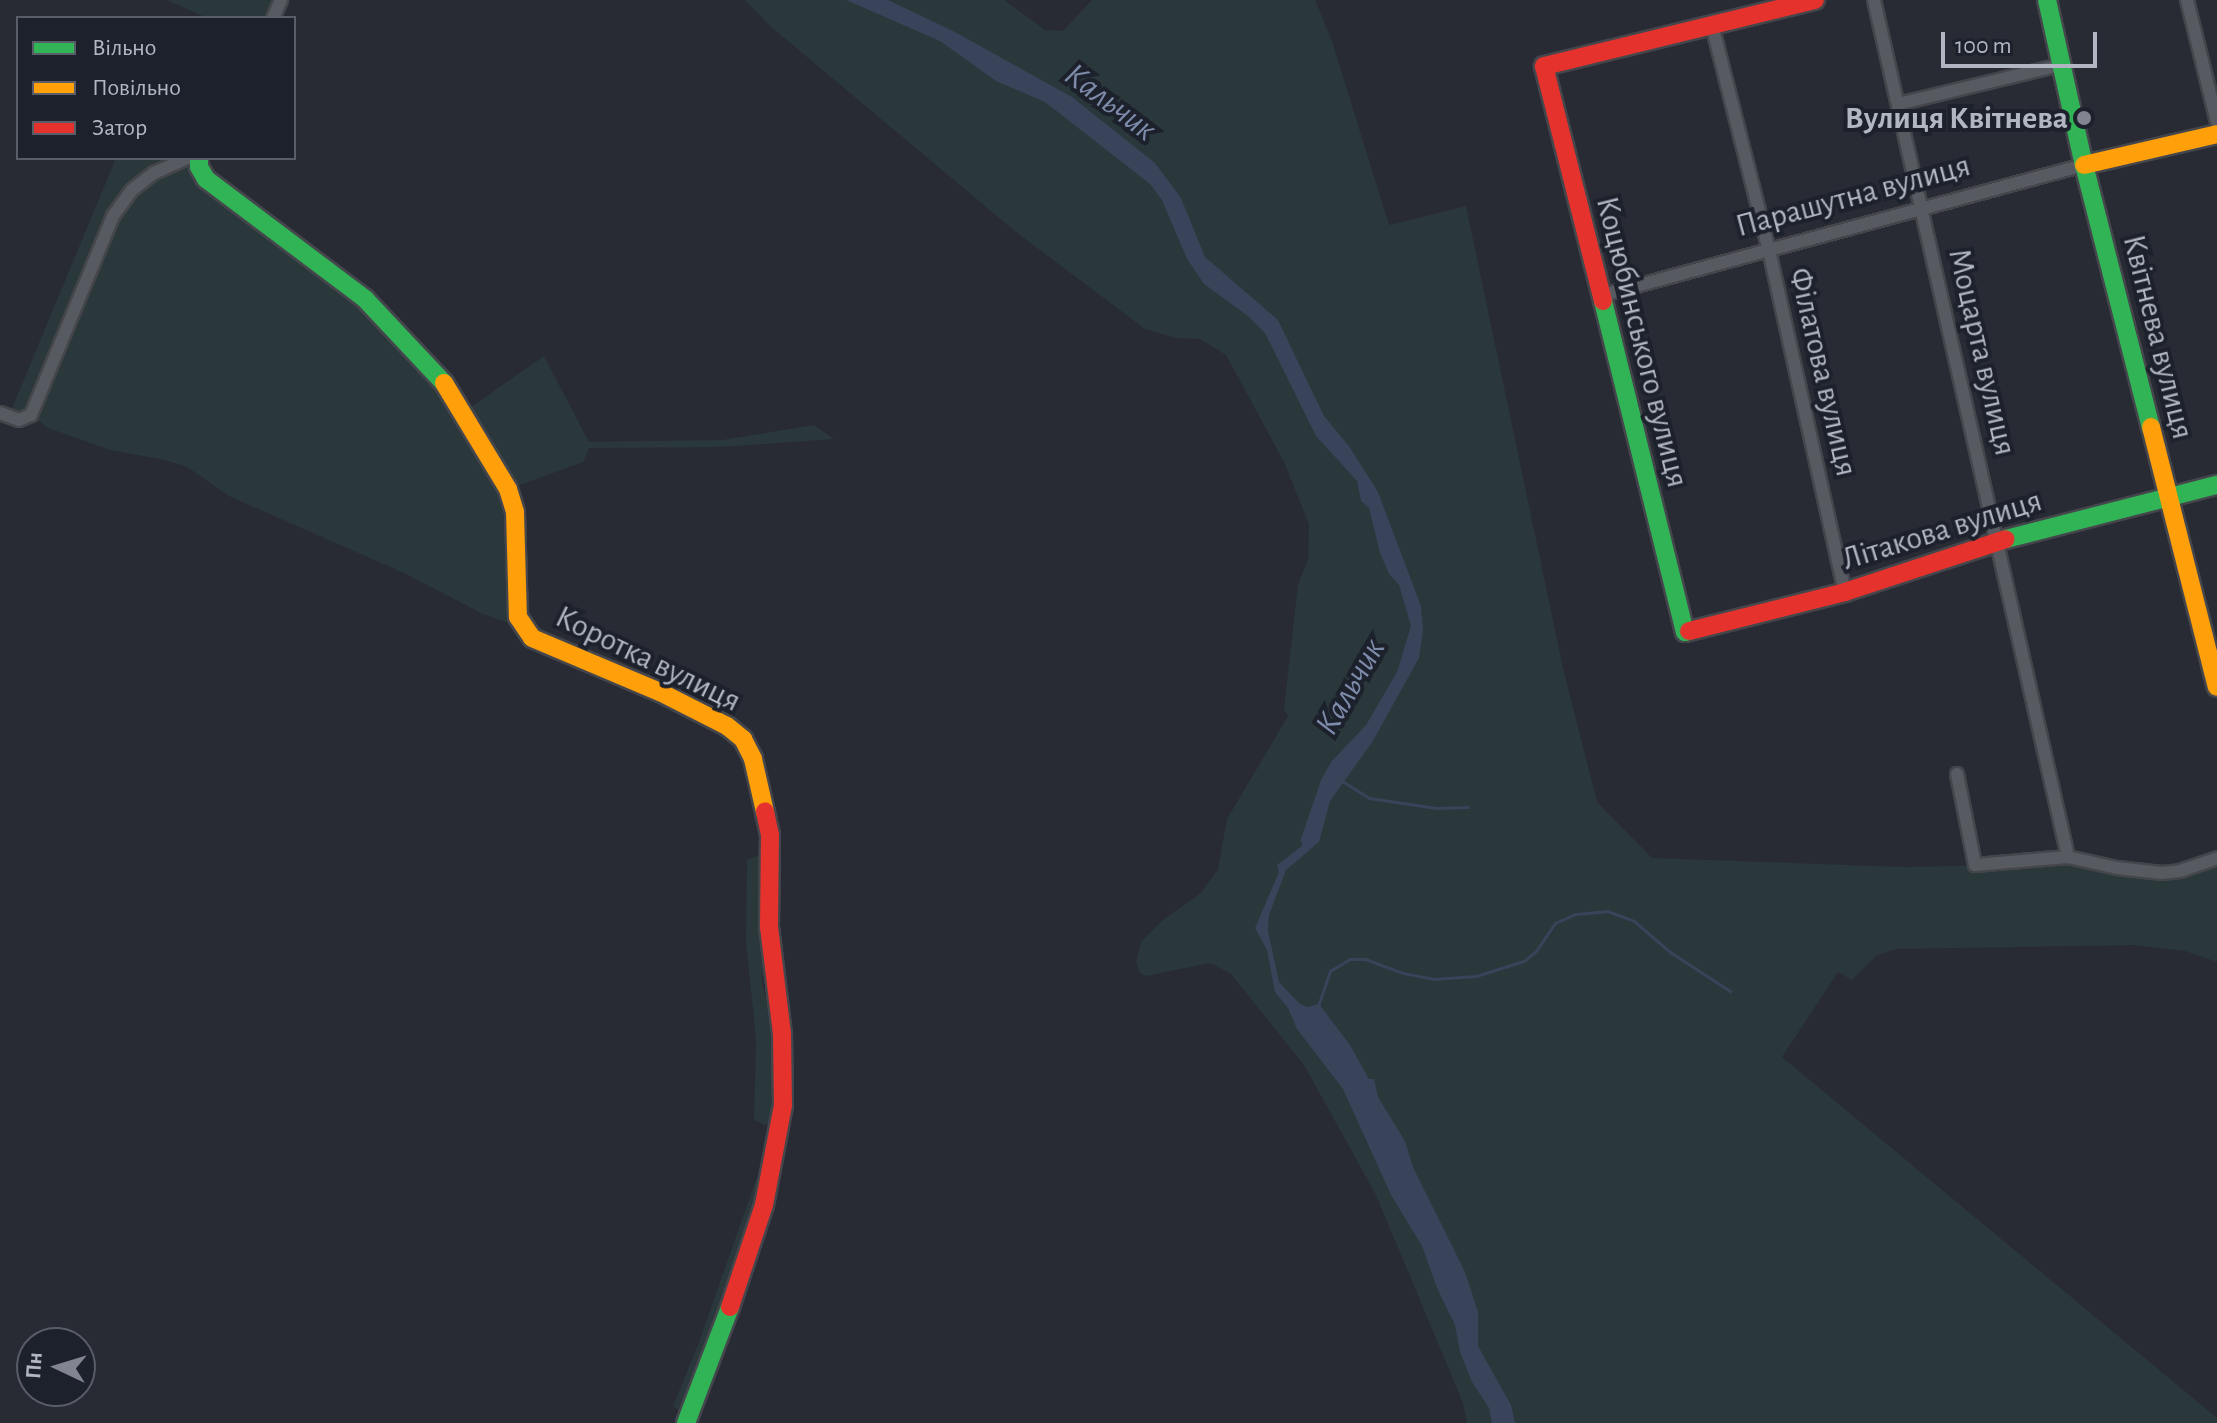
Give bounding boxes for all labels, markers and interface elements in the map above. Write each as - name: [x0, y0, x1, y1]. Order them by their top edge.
- legend: [16, 16, 296, 160]
- scale bar: [1945, 16, 2101, 66]
- text: 100 m: [1955, 34, 2012, 58]
- text: Вільно: [92, 36, 157, 60]
- water label: Кальчик: [1056, 55, 1164, 151]
- text: Повільно: [92, 76, 181, 100]
- place label: Вулиця Квітнева: [1845, 99, 2068, 137]
- marker: Вулиця Квітнева: [2075, 109, 2093, 127]
- text: Затор: [92, 116, 147, 140]
- street label: Парашутна вулиця: [1732, 146, 1974, 246]
- street label: Коцюбинського вулиця: [1587, 193, 1697, 491]
- street label: Квітнева вулиця: [2114, 231, 2202, 443]
- street label: Моцарта вулиця: [1940, 245, 2024, 459]
- street label: Філатова вулиця: [1780, 264, 1866, 480]
- street label: Літакова вулиця: [1837, 481, 2047, 579]
- street label: Коротка вулиця: [549, 598, 747, 720]
- water label: Кальчик: [1307, 631, 1395, 743]
- north arrow: [16, 1327, 96, 1407]
- text: Пн: [22, 1351, 46, 1380]

